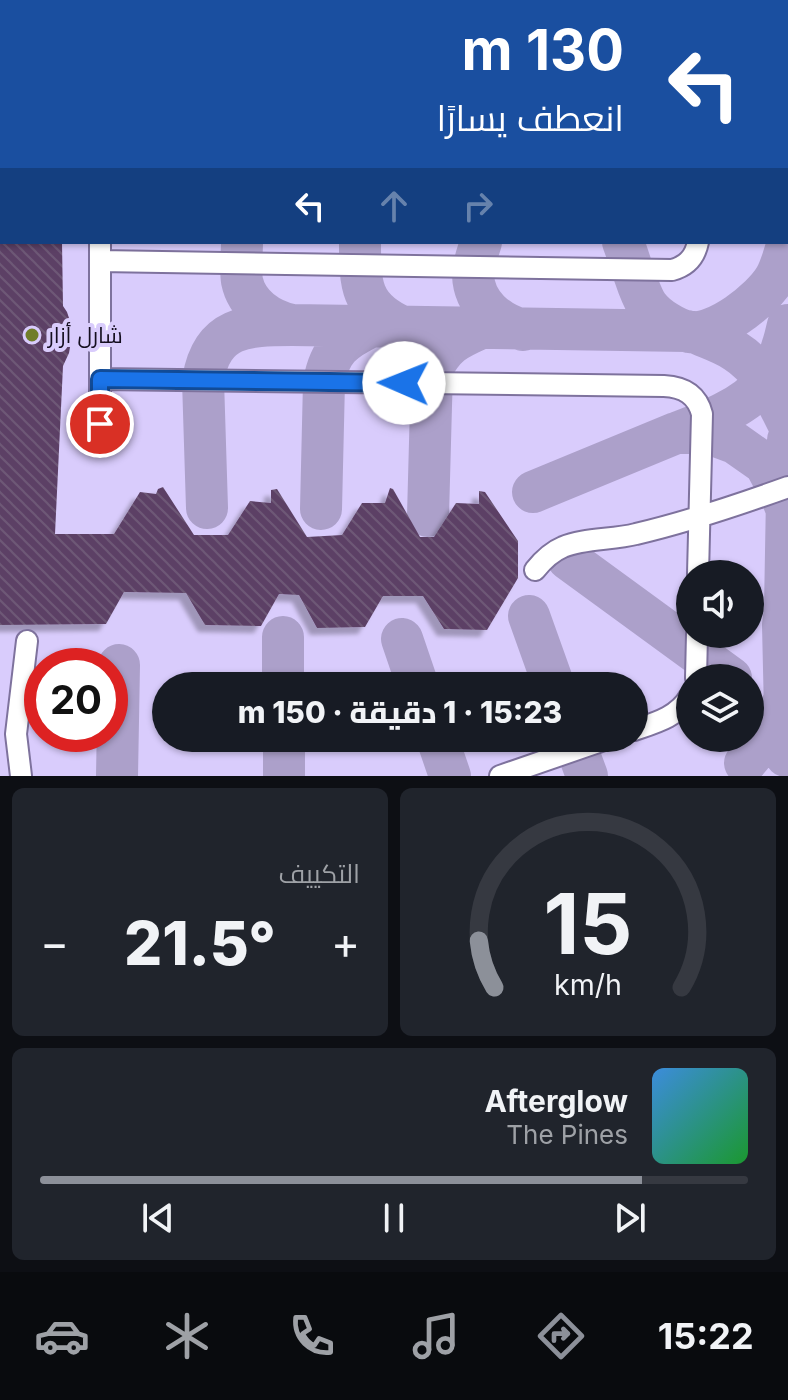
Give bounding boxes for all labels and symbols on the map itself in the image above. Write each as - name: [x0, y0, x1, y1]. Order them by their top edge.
- place label: شارل أزار: [46, 322, 123, 348]
- marker: شارل أزار: [23, 326, 41, 344]
- position arrow: [362, 341, 446, 425]
- pin: [66, 390, 134, 458]
- speed limit sign: 20: [24, 648, 128, 752]

